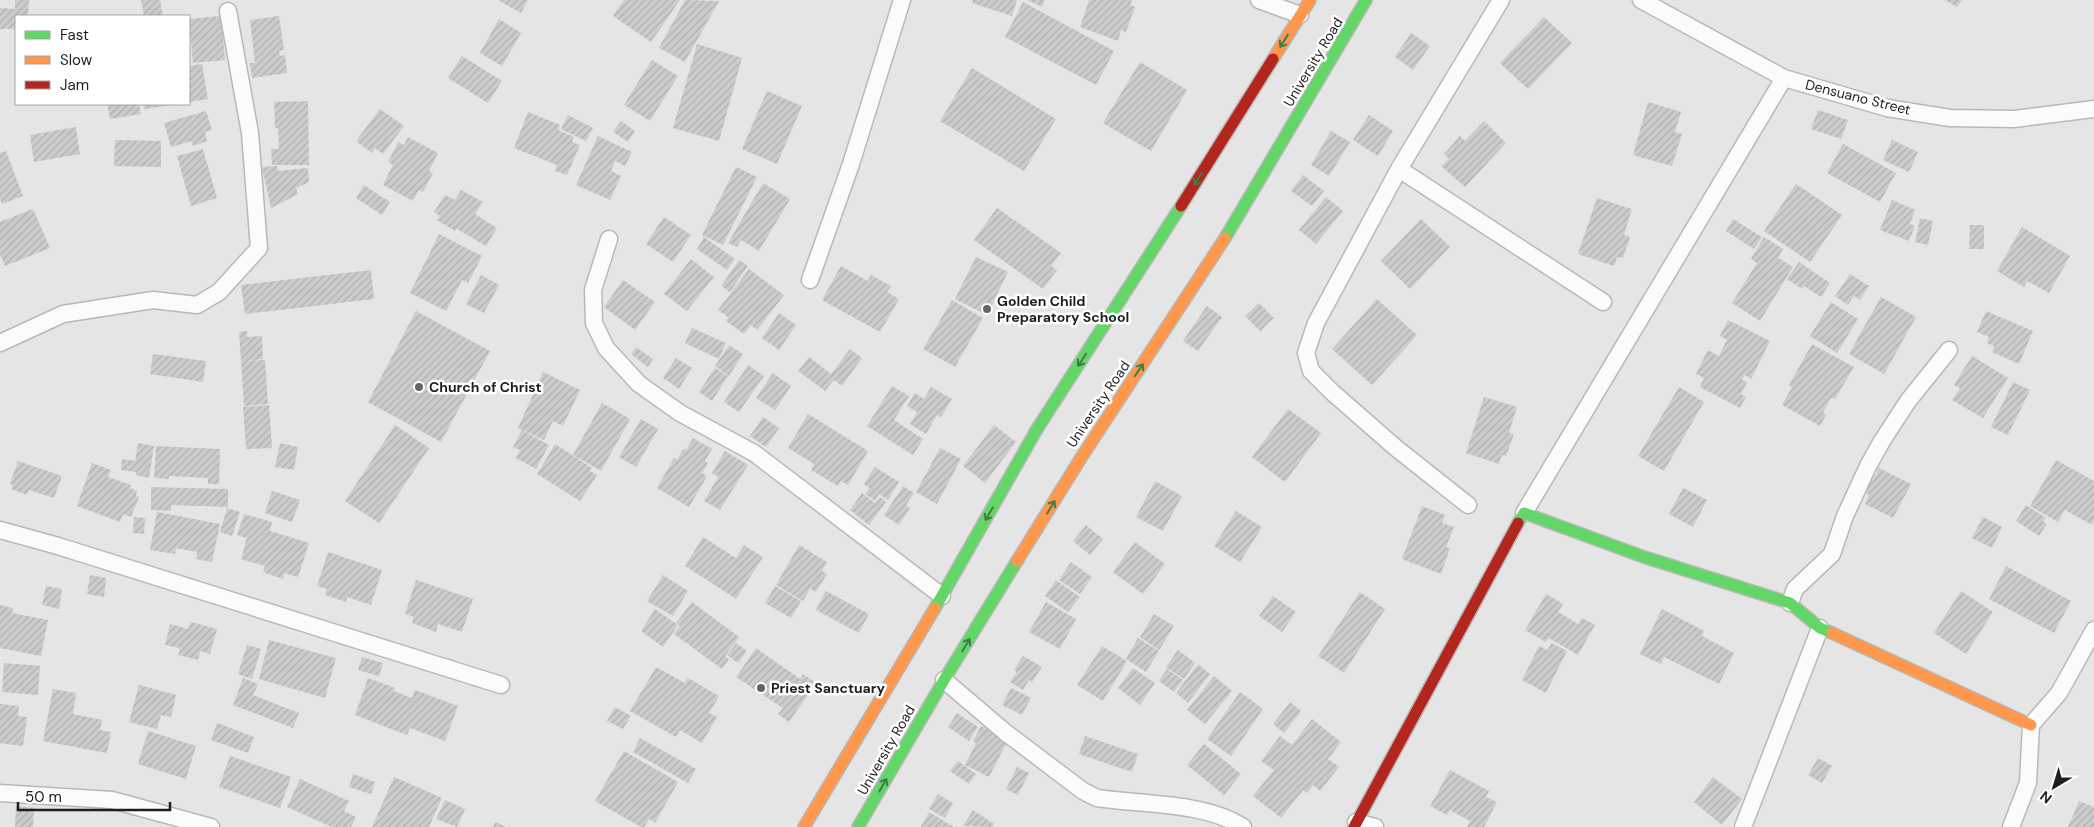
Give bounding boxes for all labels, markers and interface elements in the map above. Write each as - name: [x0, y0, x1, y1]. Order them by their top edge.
- street label: University Road: [1279, 14, 1347, 110]
- legend: [15, 15, 190, 105]
- text: Fast: [60, 25, 89, 45]
- one-way arrow: [1279, 34, 1289, 48]
- text: Slow: [60, 50, 93, 70]
- text: Jam: [60, 75, 89, 95]
- street label: Densuano Street: [1803, 75, 1913, 119]
- one-way arrow: [1193, 172, 1203, 186]
- place label: Golden Child Preparatory School: [997, 292, 1129, 326]
- marker: Golden Child Preparatory School: [981, 303, 993, 315]
- one-way arrow: [1077, 352, 1087, 366]
- street label: University Road: [1062, 357, 1134, 451]
- one-way arrow: [1134, 364, 1144, 378]
- place label: Church of Christ: [429, 378, 542, 396]
- marker: Church of Christ: [413, 381, 425, 393]
- one-way arrow: [1046, 500, 1056, 514]
- one-way arrow: [983, 506, 993, 520]
- one-way arrow: [961, 639, 971, 653]
- place label: Priest Sanctuary: [771, 679, 886, 697]
- marker: Priest Sanctuary: [755, 682, 767, 694]
- street label: University Road: [853, 702, 919, 798]
- north arrow: [2029, 762, 2079, 812]
- one-way arrow: [878, 777, 888, 792]
- scale bar: [18, 780, 170, 812]
- text: 50 m: [25, 787, 62, 807]
- text: N: [2036, 787, 2056, 807]

